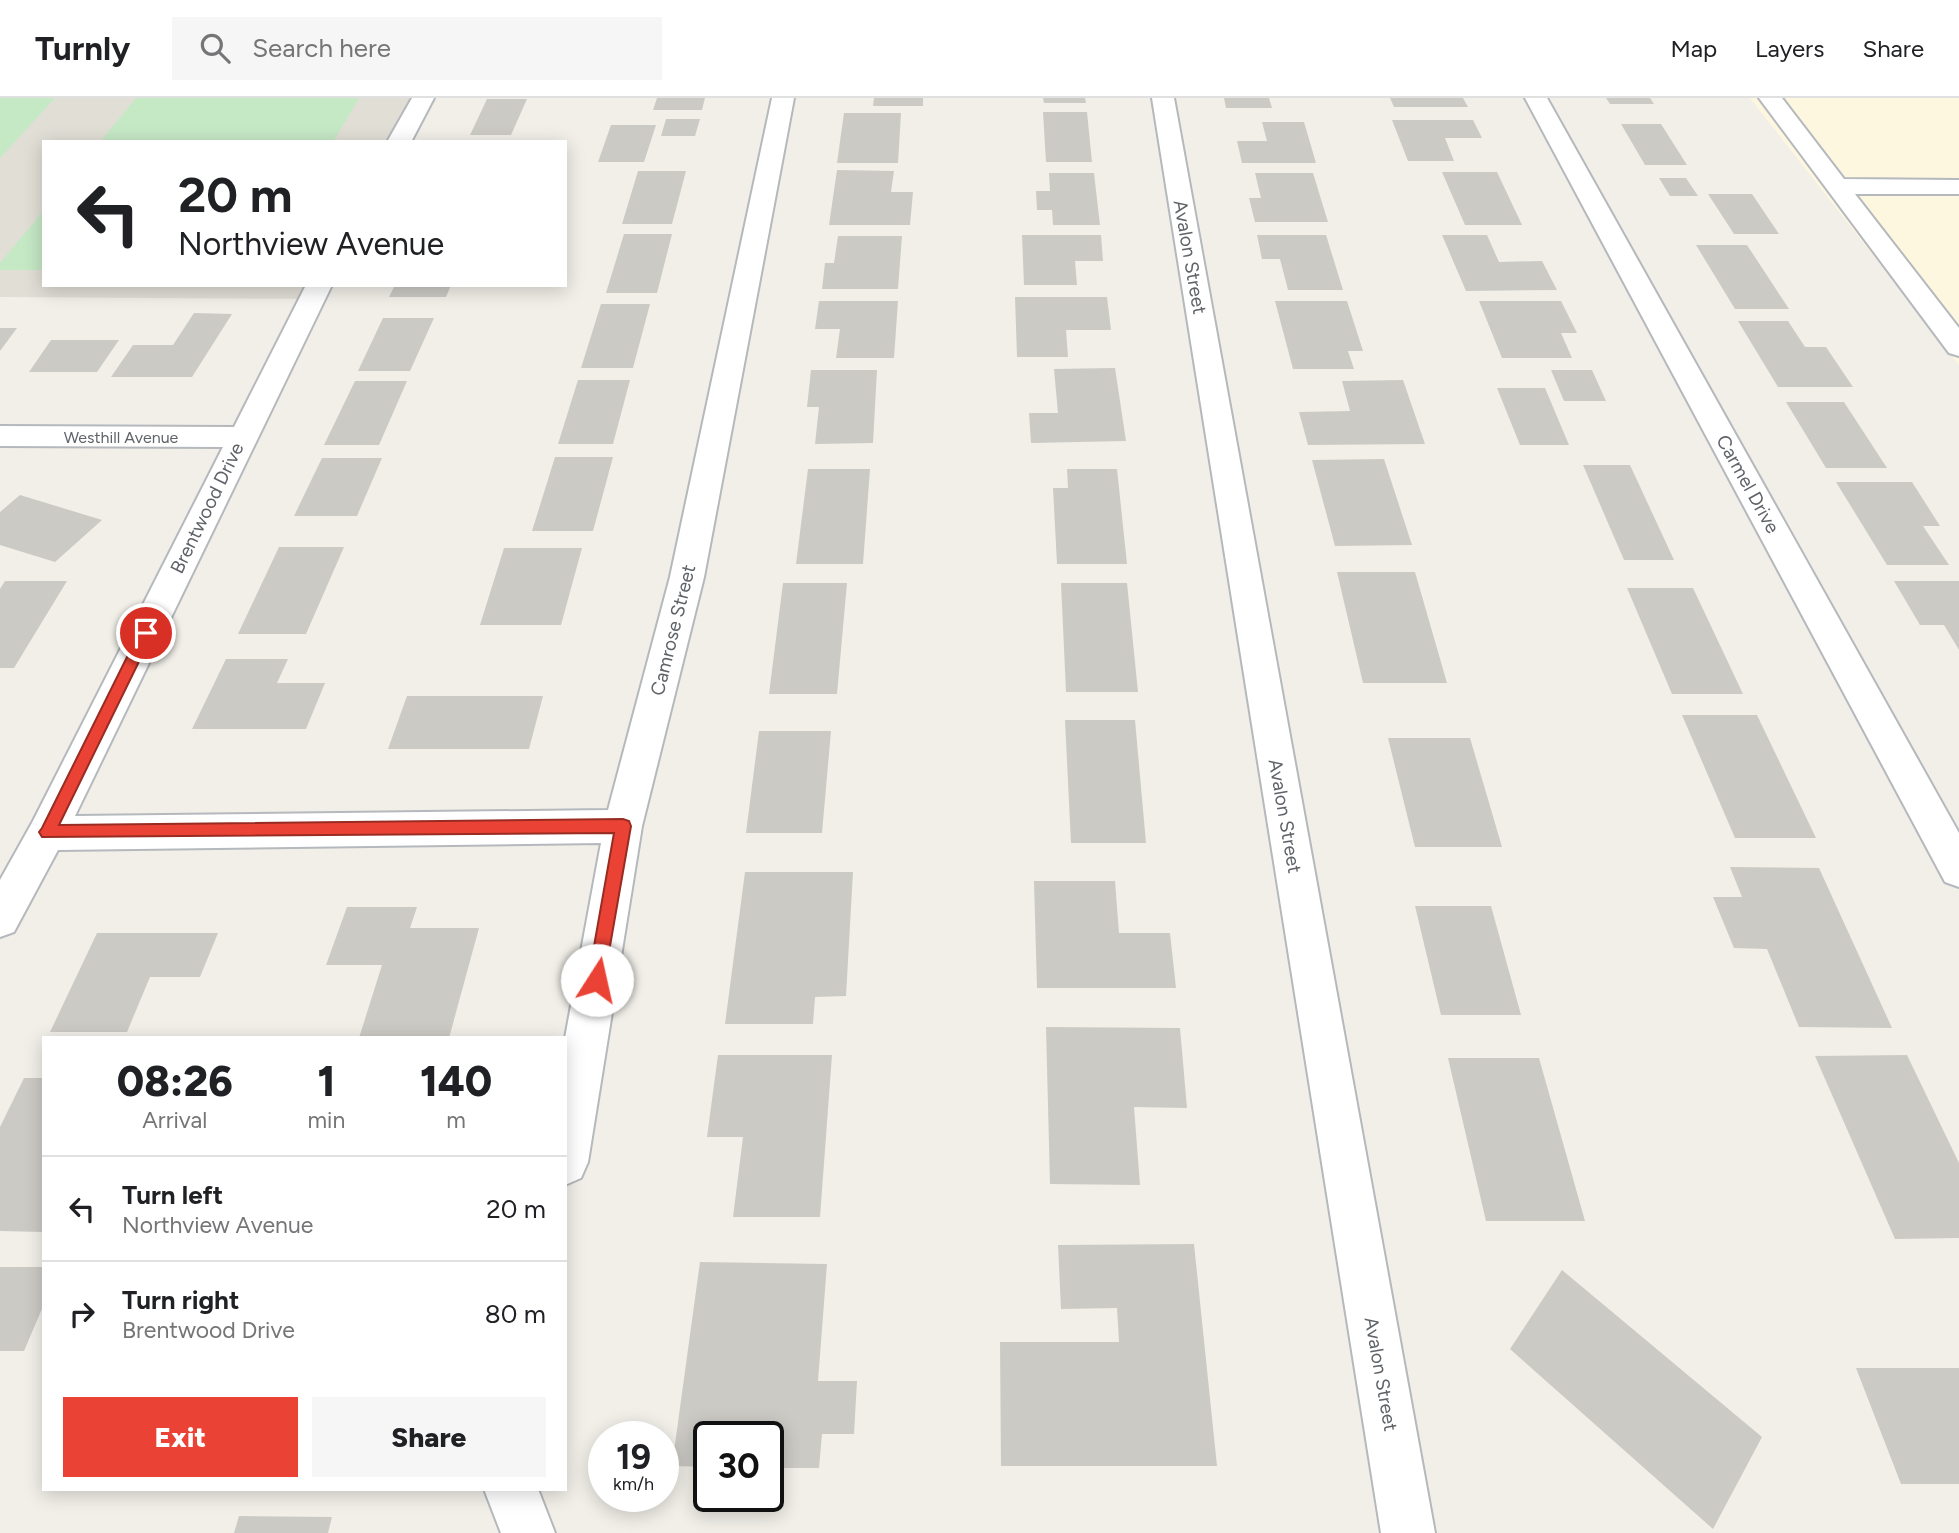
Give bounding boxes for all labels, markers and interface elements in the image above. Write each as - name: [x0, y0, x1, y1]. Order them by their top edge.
- search box: [172, 17, 662, 80]
- text: Turnly: [35, 29, 130, 68]
- icon: search: [196, 29, 234, 67]
- text: Search here: [252, 32, 391, 64]
- text: Map: [1670, 34, 1717, 63]
- text: Layers: [1755, 34, 1824, 63]
- text: Share: [1862, 34, 1924, 63]
- text: 20 m: [178, 165, 293, 224]
- icon: left: [63, 168, 154, 259]
- street label: Avalon Street: [1169, 198, 1211, 316]
- text: Northview Avenue: [178, 225, 444, 263]
- street label: Westhill Avenue: [64, 428, 179, 447]
- street label: Carmel Drive: [1711, 431, 1785, 537]
- street label: Brentwood Drive: [165, 439, 249, 577]
- street label: Camrose Street: [646, 562, 700, 698]
- pin: [116, 603, 176, 663]
- icon: arrive: [127, 614, 165, 652]
- street label: Avalon Street: [1264, 757, 1306, 875]
- position arrow: [560, 943, 634, 1017]
- text: 08:26: [117, 1056, 233, 1107]
- text: 1: [317, 1056, 335, 1107]
- text: 140: [420, 1056, 492, 1107]
- text: Arrival: [142, 1106, 207, 1134]
- text: min: [308, 1106, 345, 1134]
- text: m: [446, 1106, 466, 1134]
- text: Turn left: [122, 1179, 223, 1211]
- icon: left: [63, 1190, 101, 1228]
- text: 20 m: [486, 1193, 546, 1225]
- text: Northview Avenue: [122, 1211, 313, 1239]
- text: Turn right: [122, 1284, 239, 1316]
- icon: right: [63, 1295, 101, 1333]
- text: 80 m: [485, 1298, 546, 1330]
- street label: Avalon Street: [1360, 1315, 1402, 1433]
- text: Brentwood Drive: [122, 1316, 295, 1344]
- button: Exit: [63, 1397, 298, 1477]
- button: Share: [312, 1397, 546, 1477]
- speed limit sign: 30: [693, 1421, 784, 1512]
- text: 19: [616, 1436, 651, 1478]
- text: km/h: [613, 1473, 654, 1495]

